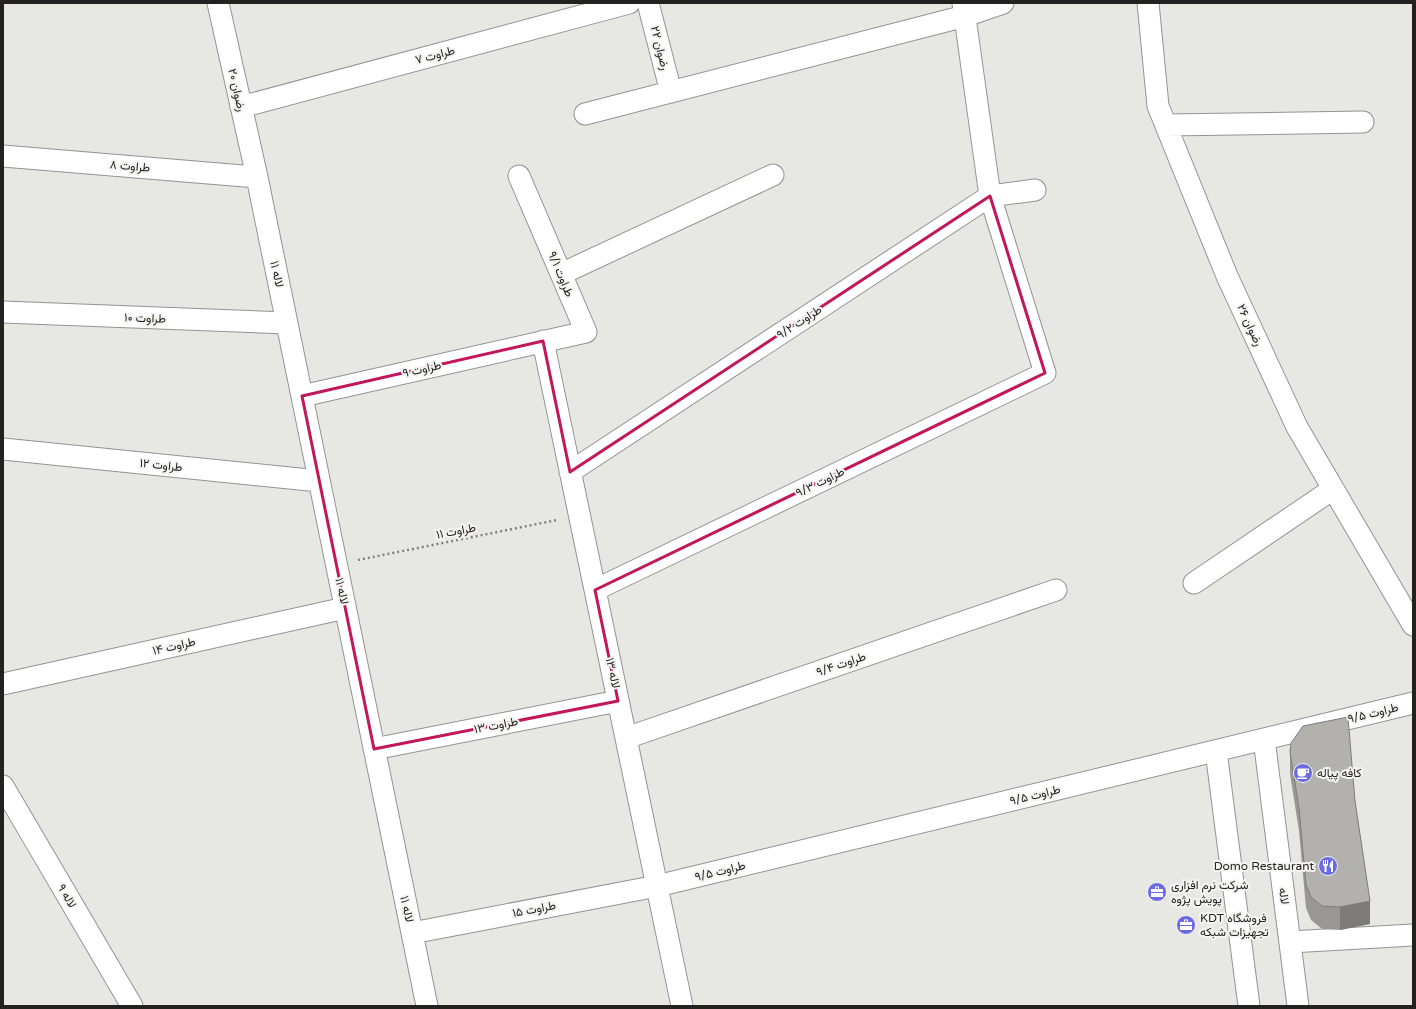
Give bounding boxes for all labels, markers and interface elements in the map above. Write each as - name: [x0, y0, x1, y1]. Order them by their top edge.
- street label: رضوان ۲۲: [647, 24, 672, 72]
- street label: طراوت ۷: [414, 43, 457, 68]
- street label: رضوان ۲۰: [224, 67, 249, 113]
- street label: طراوت ۸: [109, 157, 151, 176]
- street label: طراوت ۹/۱: [544, 249, 577, 299]
- street label: لاله ۱۱: [267, 260, 287, 288]
- street label: طراوت ۹/۲: [774, 302, 825, 343]
- street label: رضوان ۲۶: [1233, 302, 1266, 349]
- street label: طراوت ۱۰: [124, 310, 166, 327]
- street label: طراوت ۹: [401, 358, 443, 381]
- street label: طراوت ۱۲: [139, 456, 183, 475]
- street label: طراوت ۹/۳: [793, 464, 847, 501]
- street label: طراوت ۱۱: [435, 520, 477, 543]
- street label: لاله ۱۱: [332, 577, 352, 605]
- street label: طراوت ۱۴: [151, 634, 197, 659]
- street label: طراوت ۹/۴: [814, 649, 868, 680]
- street label: لاله ۱۳: [603, 656, 623, 690]
- street label: طراوت ۹/۵: [1346, 700, 1400, 727]
- street label: طراوت ۱۳: [473, 714, 520, 737]
- cafe icon: کافه پیاله: [1292, 762, 1314, 784]
- place label: کافه پیاله: [1317, 766, 1362, 781]
- street label: طراوت ۹/۵: [1008, 782, 1062, 809]
- restaurant icon: Domo Restaurant: [1317, 855, 1339, 877]
- street label: طراوت ۹/۵: [693, 858, 747, 885]
- place label: Domo Restaurant: [1214, 859, 1314, 873]
- place label: شرکت نرم افزاری پویش پژوه: [1171, 878, 1248, 907]
- street label: لاله ۹: [55, 881, 79, 911]
- office icon: شرکت نرم افزاری پویش پژوه: [1146, 881, 1168, 903]
- street label: لاله: [1276, 887, 1292, 905]
- street label: لاله ۱۱: [397, 895, 417, 923]
- street label: طراوت ۱۵: [511, 898, 557, 921]
- place label: KDT فروشگاه تجهیزات شبکه: [1200, 911, 1269, 940]
- office icon: KDT فروشگاه تجهیزات شبکه: [1175, 914, 1197, 936]

